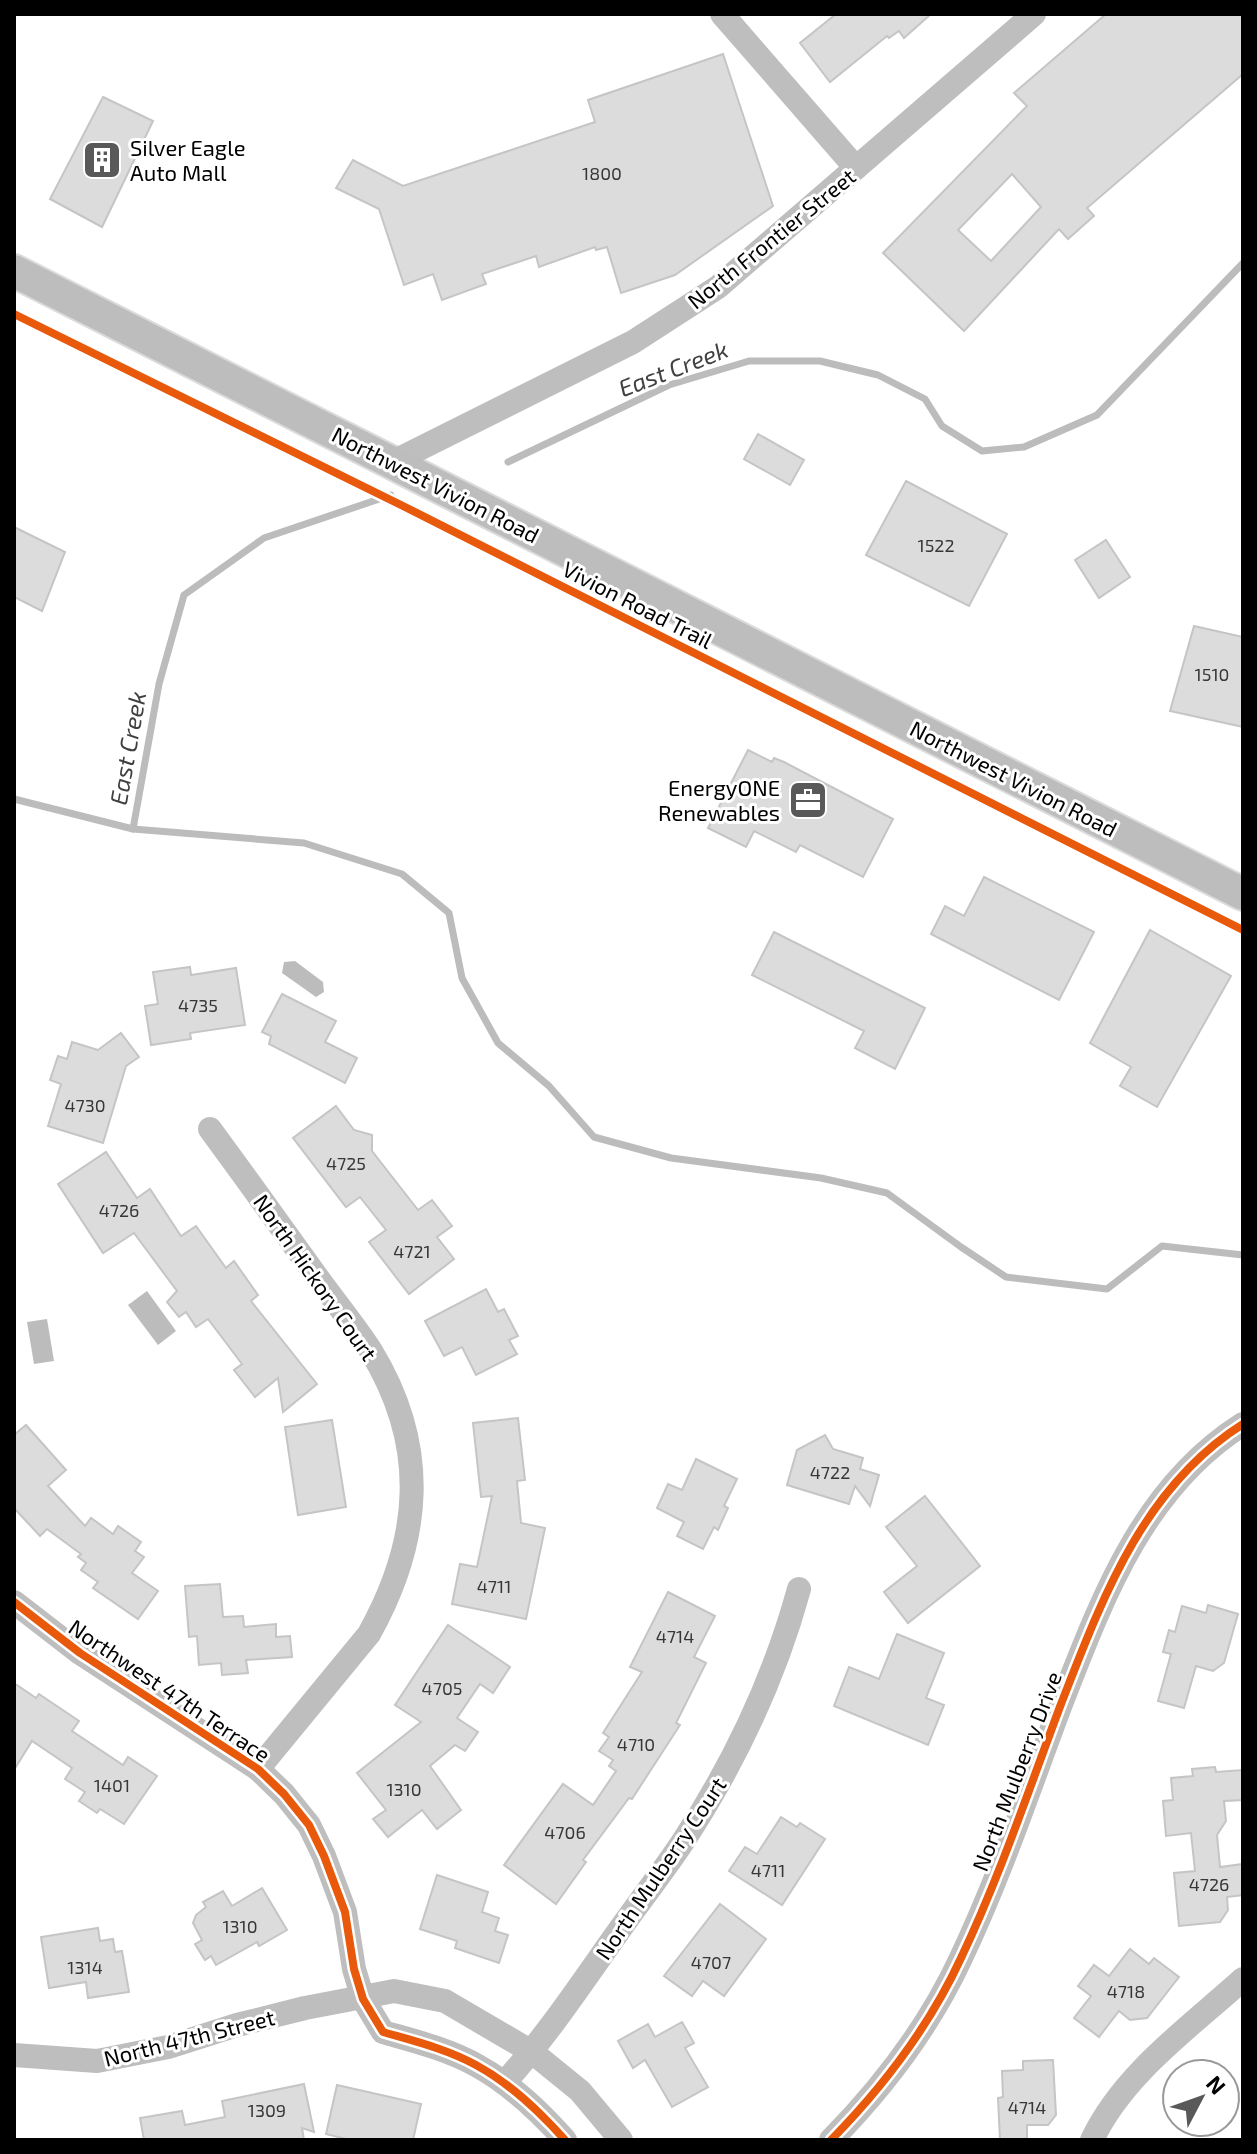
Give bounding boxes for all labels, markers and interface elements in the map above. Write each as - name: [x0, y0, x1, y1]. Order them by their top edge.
- place label: Silver Eagle Auto Mall: [130, 134, 245, 185]
- building icon: Silver Eagle Auto Mall: [81, 139, 123, 181]
- house number: 1800: [582, 162, 622, 184]
- street label: North Frontier Street: [682, 162, 860, 314]
- water label: East Creek: [614, 334, 732, 402]
- street label: Northwest Vivion Road: [328, 421, 544, 547]
- house number: 1522: [917, 534, 955, 556]
- street label: Vivion Road Trail: [559, 555, 718, 653]
- house number: 1510: [1195, 663, 1229, 685]
- water label: East Creek: [103, 689, 151, 807]
- street label: Northwest Vivion Road: [906, 715, 1122, 841]
- place label: EnergyONE Renewables: [658, 774, 780, 825]
- office icon: EnergyONE Renewables: [787, 779, 829, 821]
- house number: 4735: [178, 994, 218, 1016]
- house number: 4730: [64, 1094, 106, 1116]
- house number: 4725: [326, 1152, 366, 1174]
- street label: North Hickory Court: [249, 1189, 383, 1365]
- house number: 4726: [99, 1199, 139, 1221]
- house number: 4721: [393, 1240, 431, 1262]
- house number: 4722: [810, 1461, 850, 1483]
- house number: 4711: [477, 1575, 511, 1597]
- street label: Northwest 47th Terrace: [65, 1613, 275, 1767]
- house number: 4714: [656, 1625, 694, 1647]
- street label: North Mulberry Drive: [966, 1668, 1066, 1874]
- house number: 4705: [422, 1677, 462, 1699]
- house number: 4710: [617, 1733, 655, 1755]
- street label: North Mulberry Court: [589, 1772, 731, 1964]
- house number: 1401: [94, 1774, 130, 1796]
- house number: 1310: [386, 1778, 422, 1800]
- house number: 4706: [544, 1821, 586, 1843]
- house number: 4711: [751, 1859, 785, 1881]
- house number: 4726: [1189, 1873, 1229, 1895]
- house number: 1310: [222, 1915, 258, 1937]
- house number: 4707: [691, 1951, 731, 1973]
- house number: 1314: [67, 1956, 103, 1978]
- house number: 4718: [1107, 1980, 1145, 2002]
- street label: North 47th Street: [101, 2003, 277, 2071]
- north arrow: [1161, 2058, 1241, 2138]
- text: N: [1202, 2070, 1232, 2099]
- house number: 4714: [1008, 2096, 1046, 2118]
- house number: 1309: [248, 2099, 286, 2121]

